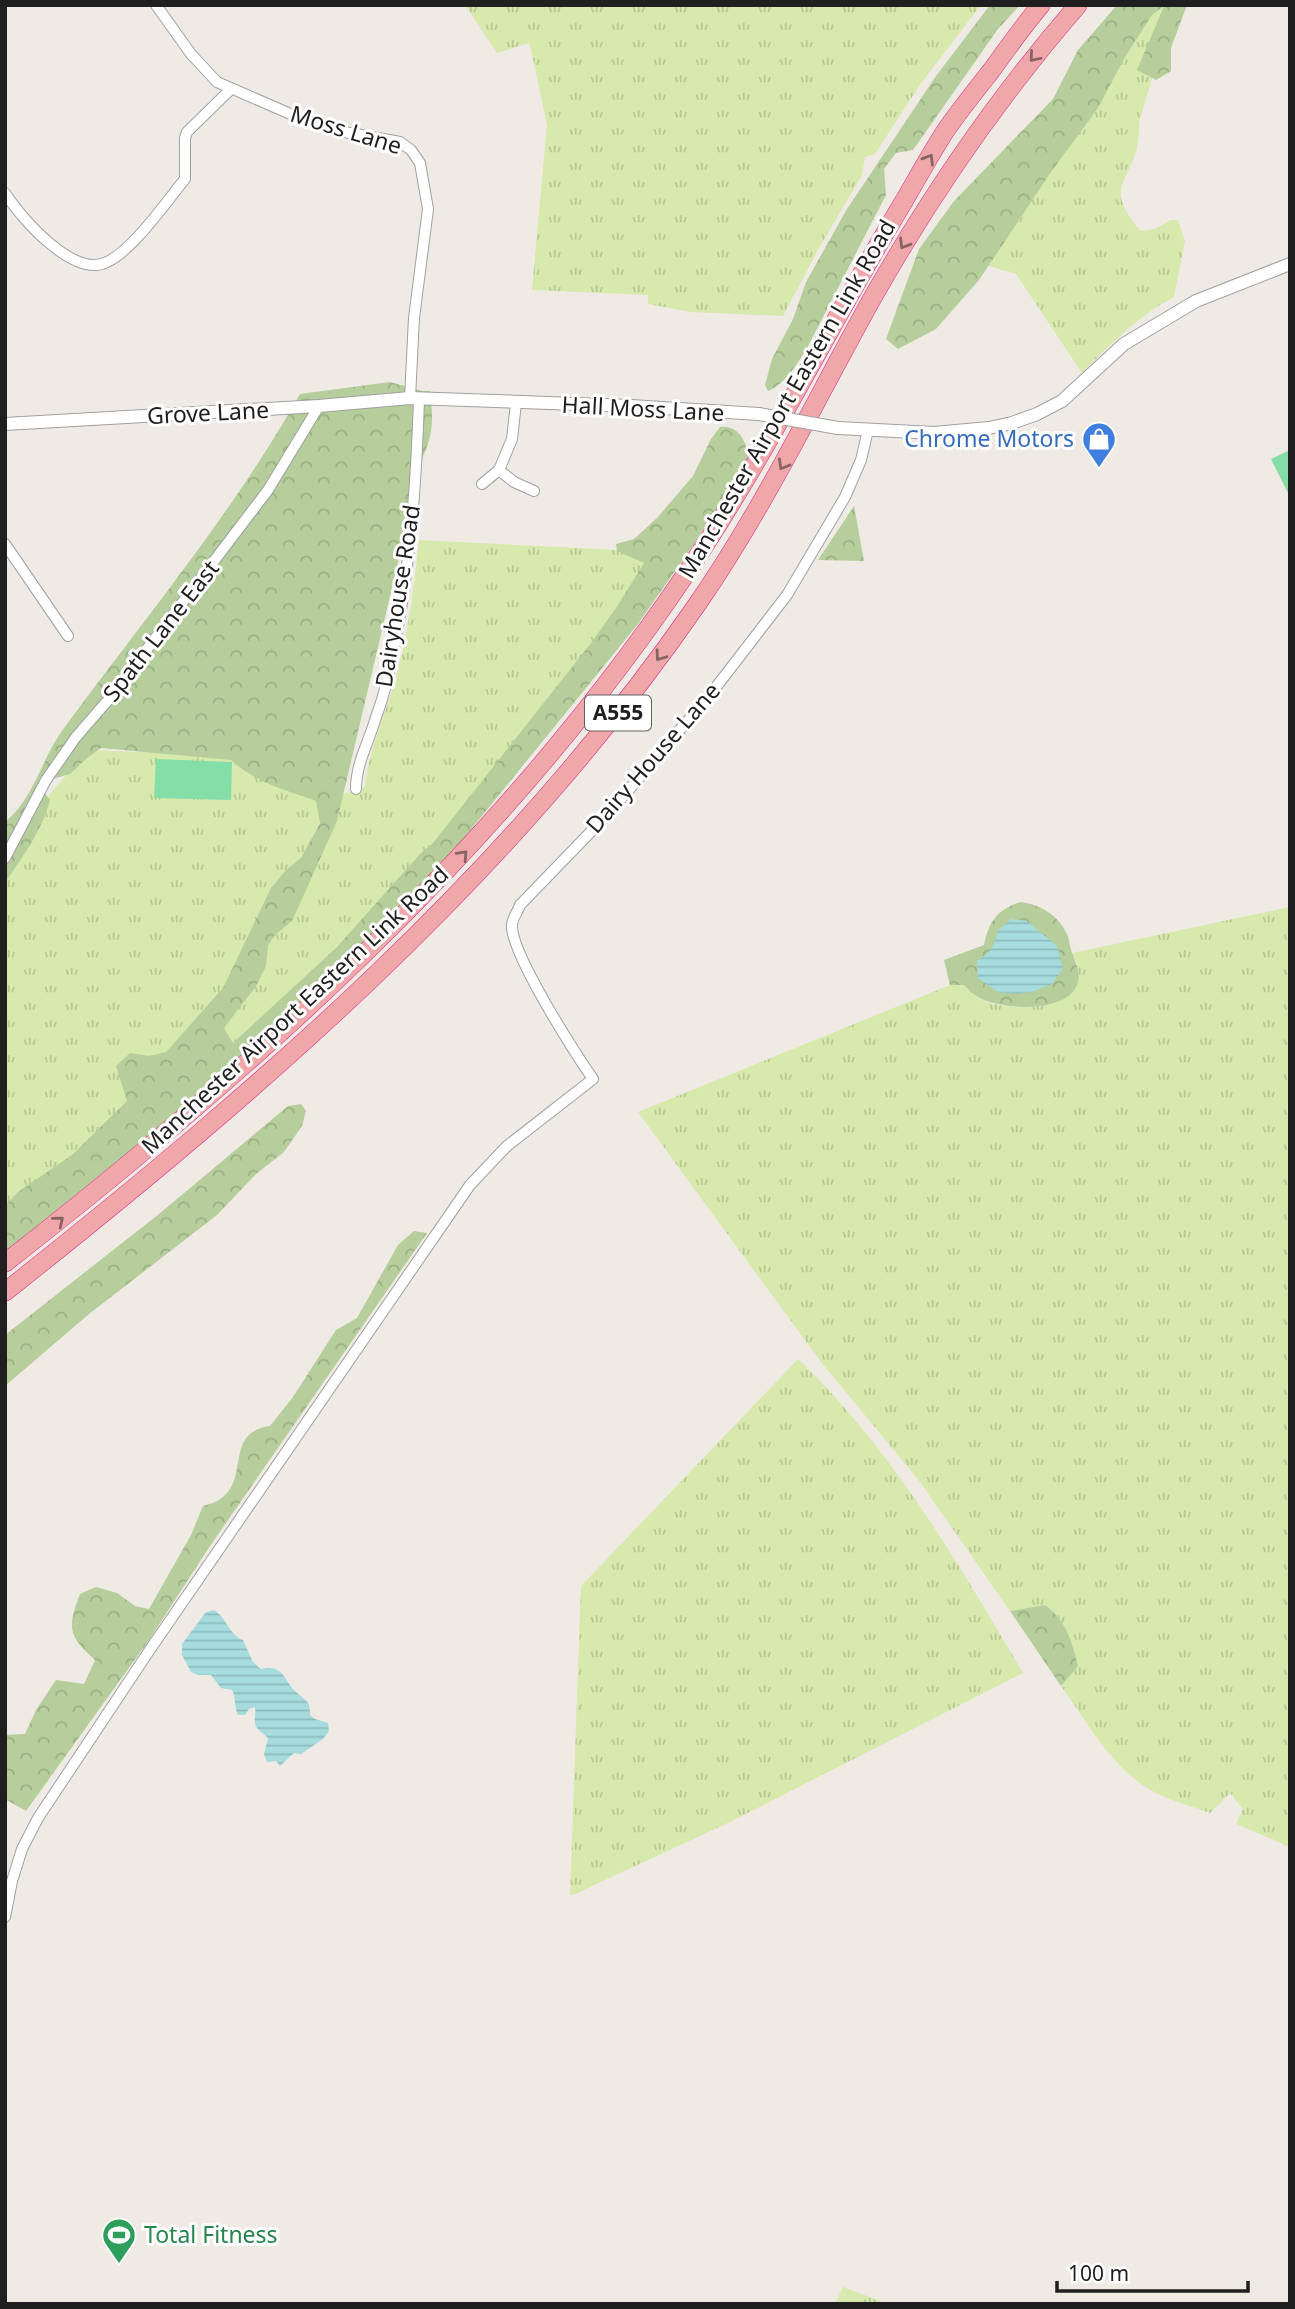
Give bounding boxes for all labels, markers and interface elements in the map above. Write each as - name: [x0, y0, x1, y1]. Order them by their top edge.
- one-way arrow: [1029, 50, 1042, 62]
- street label: Moss Lane: [287, 97, 406, 161]
- one-way arrow: [920, 153, 933, 166]
- street label: Manchester Airport Eastern Link Road: [670, 213, 902, 584]
- one-way arrow: [899, 237, 912, 250]
- street label: Hall Moss Lane: [561, 388, 725, 428]
- street label: Grove Lane: [146, 393, 270, 431]
- shop icon: Chrome Motors: [1080, 420, 1118, 469]
- place label: Chrome Motors: [904, 422, 1074, 454]
- one-way arrow: [778, 458, 791, 470]
- street label: Dairyhouse Road: [367, 502, 427, 689]
- street label: Spath Lane East: [95, 553, 226, 708]
- one-way arrow: [656, 649, 668, 661]
- street label: Dairy House Lane: [578, 675, 727, 840]
- road number: A555: [585, 696, 651, 730]
- one-way arrow: [455, 850, 467, 863]
- street label: Manchester Airport Eastern Link Road: [134, 858, 455, 1161]
- one-way arrow: [50, 1217, 63, 1229]
- sports icon: Total Fitness: [100, 2216, 138, 2265]
- place label: Total Fitness: [144, 2218, 278, 2250]
- scale bar: [1057, 2250, 1248, 2294]
- text: 100 m: [1068, 2259, 1129, 2287]

